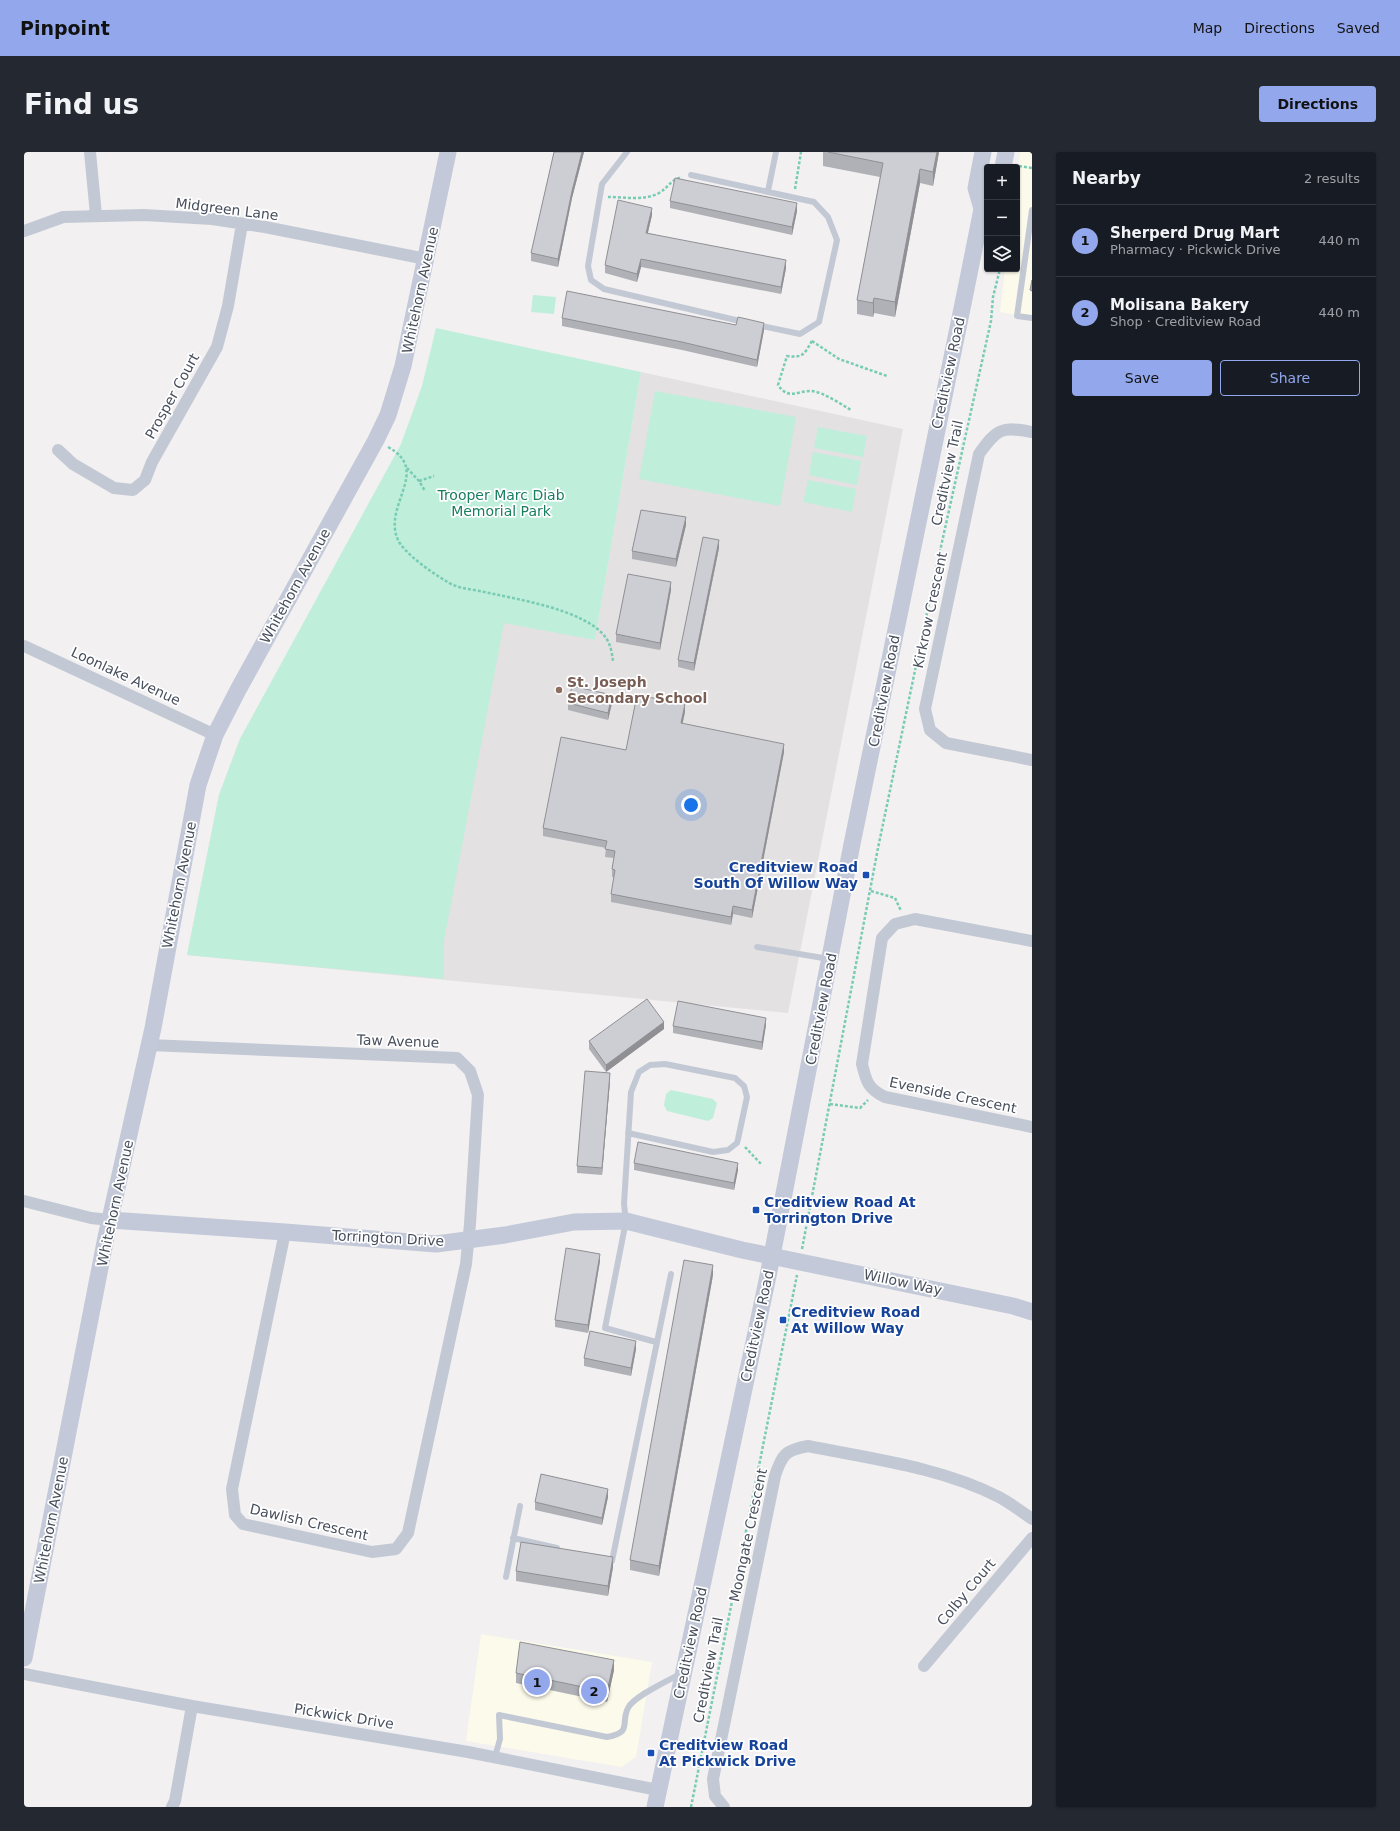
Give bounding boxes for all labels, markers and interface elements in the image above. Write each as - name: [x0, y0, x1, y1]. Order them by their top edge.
- text: Pinpoint: [20, 17, 110, 39]
- text: Map: [1193, 20, 1222, 36]
- text: Directions: [1244, 20, 1315, 36]
- text: Saved: [1337, 20, 1380, 36]
- button: Directions: [1259, 86, 1376, 122]
- text: Find us: [24, 88, 139, 121]
- map controls: [984, 164, 1020, 272]
- button: +: [984, 164, 1020, 200]
- text: Nearby: [1072, 168, 1141, 188]
- text: 2 results: [1304, 171, 1360, 186]
- street label: Midgreen Lane: [175, 195, 279, 223]
- button: −: [984, 200, 1020, 236]
- text: Sherperd Drug Mart: [1110, 224, 1279, 242]
- street label: Whitehorn Avenue: [399, 225, 441, 355]
- text: 1: [1080, 233, 1090, 248]
- text: 440 m: [1318, 233, 1360, 248]
- button: layers: [984, 236, 1020, 272]
- text: Pharmacy · Pickwick Drive: [1110, 242, 1281, 257]
- text: Molisana Bakery: [1110, 296, 1249, 314]
- text: 2: [1080, 305, 1090, 320]
- text: 440 m: [1318, 305, 1360, 320]
- text: Shop · Creditview Road: [1110, 314, 1261, 329]
- street label: Creditview Road: [928, 316, 968, 430]
- street label: Prosper Court: [142, 350, 202, 442]
- button: Save: [1072, 360, 1212, 396]
- button: Share: [1220, 360, 1360, 396]
- street label: Creditview Trail: [928, 419, 966, 527]
- park label: Trooper Marc Diab Memorial Park: [436, 487, 565, 519]
- street label: Whitehorn Avenue: [257, 526, 333, 646]
- street label: Kirkrow Crescent: [910, 550, 950, 670]
- street label: Creditview Road: [865, 634, 903, 748]
- street label: Loonlake Avenue: [69, 644, 183, 708]
- place label: St. Joseph Secondary School: [567, 674, 707, 706]
- marker: St. Joseph Secondary School: [554, 685, 564, 695]
- your location: [681, 795, 701, 815]
- street label: Whitehorn Avenue: [159, 820, 199, 950]
- place label: Creditview Road South Of Willow Way: [694, 859, 858, 891]
- marker: Creditview Road South Of Willow Way: [861, 870, 871, 880]
- street label: Creditview Road: [802, 952, 840, 1066]
- street label: Taw Avenue: [355, 1032, 440, 1050]
- street label: Evenside Crescent: [888, 1074, 1019, 1116]
- street label: Whitehorn Avenue: [94, 1138, 136, 1268]
- place label: Creditview Road At Torrington Drive: [764, 1194, 916, 1226]
- marker: Creditview Road At Torrington Drive: [751, 1205, 761, 1215]
- street label: Torrington Drive: [330, 1227, 445, 1249]
- street label: Willow Way: [862, 1266, 944, 1298]
- street label: Creditview Road: [737, 1269, 777, 1383]
- place label: Creditview Road At Willow Way: [791, 1304, 920, 1336]
- marker: Creditview Road At Willow Way: [778, 1315, 788, 1325]
- street label: Whitehorn Avenue: [31, 1455, 71, 1585]
- street label: Moongate Crescent: [726, 1466, 770, 1603]
- street label: Dawlish Crescent: [248, 1501, 370, 1544]
- street label: Colby Court: [933, 1555, 999, 1629]
- street label: Creditview Road: [670, 1586, 710, 1700]
- street label: Creditview Trail: [690, 1616, 726, 1724]
- pin: 1: [524, 1667, 550, 1697]
- pin: 2: [581, 1676, 607, 1706]
- street label: Pickwick Drive: [293, 1700, 395, 1732]
- place label: Creditview Road At Pickwick Drive: [659, 1737, 796, 1769]
- marker: Creditview Road At Pickwick Drive: [646, 1748, 656, 1758]

